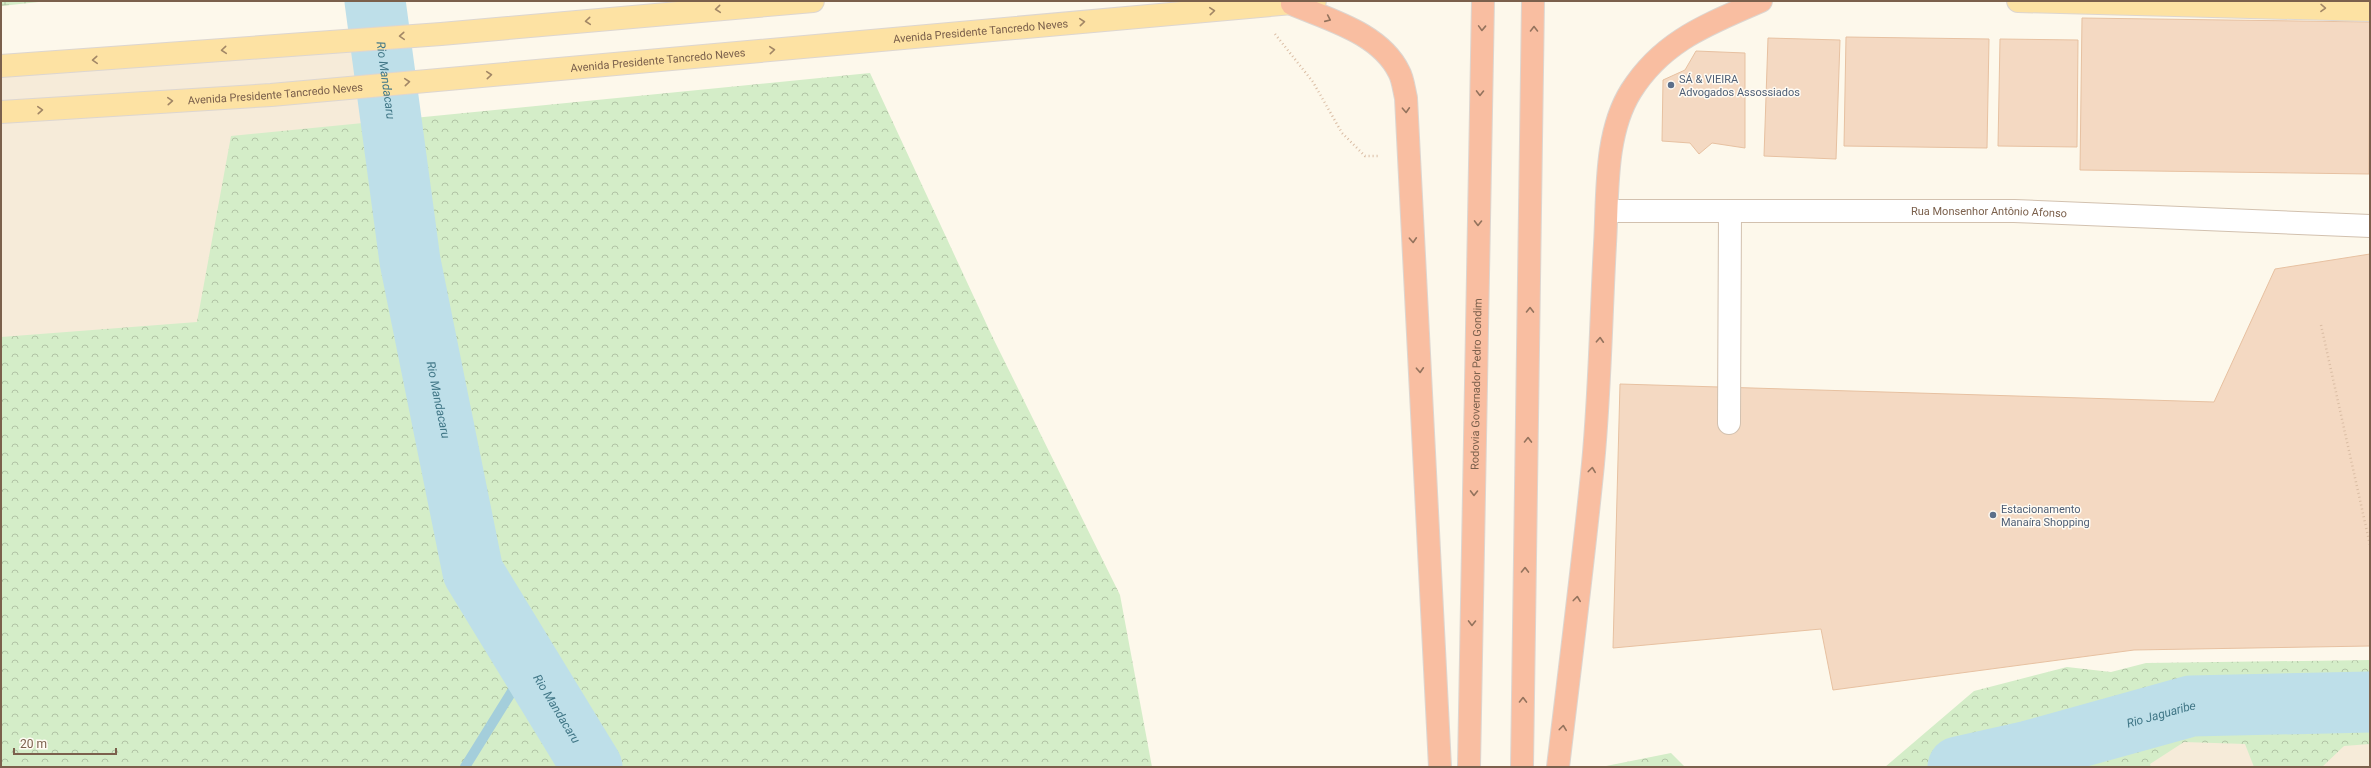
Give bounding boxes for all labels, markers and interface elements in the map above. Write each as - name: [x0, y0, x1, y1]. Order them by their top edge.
- one-way arrow: [2320, 4, 2326, 13]
- one-way arrow: [715, 5, 721, 14]
- one-way arrow: [1209, 6, 1215, 15]
- one-way arrow: [1324, 15, 1331, 23]
- one-way arrow: [585, 16, 591, 25]
- street label: Avenida Presidente Tancredo Neves: [893, 17, 1069, 46]
- one-way arrow: [1079, 18, 1085, 27]
- one-way arrow: [1478, 25, 1486, 31]
- one-way arrow: [1530, 26, 1538, 32]
- one-way arrow: [399, 32, 405, 41]
- water label: Rio Mandacaru: [374, 41, 398, 121]
- one-way arrow: [221, 45, 227, 54]
- street label: Avenida Presidente Tancredo Neves: [570, 46, 746, 75]
- one-way arrow: [769, 46, 775, 55]
- one-way arrow: [92, 55, 98, 64]
- one-way arrow: [486, 71, 492, 80]
- place label: SÁ & VIEIRA Advogados Assossiados: [1679, 73, 1800, 99]
- one-way arrow: [404, 78, 410, 87]
- marker: SÁ & VIEIRA Advogados Assossiados: [1666, 80, 1676, 90]
- street label: Avenida Presidente Tancredo Neves: [187, 81, 364, 107]
- one-way arrow: [1476, 90, 1484, 96]
- one-way arrow: [167, 97, 173, 106]
- one-way arrow: [37, 105, 43, 114]
- one-way arrow: [1402, 107, 1411, 113]
- street label: Rua Monsenhor Antônio Afonso: [1911, 205, 2067, 220]
- one-way arrow: [1474, 220, 1482, 226]
- one-way arrow: [1409, 237, 1418, 243]
- street label: Rodovia Governador Pedro Gondim: [1468, 298, 1485, 470]
- one-way arrow: [1525, 307, 1534, 313]
- one-way arrow: [1595, 337, 1604, 343]
- water label: Rio Mandacaru: [423, 360, 453, 440]
- one-way arrow: [1416, 367, 1424, 373]
- one-way arrow: [1523, 437, 1532, 443]
- one-way arrow: [1587, 467, 1596, 473]
- one-way arrow: [1470, 490, 1478, 496]
- place label: Estacionamento Manaíra Shopping: [2001, 503, 2090, 529]
- marker: Estacionamento Manaíra Shopping: [1988, 510, 1998, 520]
- one-way arrow: [1521, 567, 1530, 573]
- one-way arrow: [1572, 596, 1581, 602]
- one-way arrow: [1468, 620, 1476, 626]
- water label: Rio Mandacaru: [530, 672, 583, 746]
- one-way arrow: [1519, 697, 1528, 703]
- water label: Rio Jaguaribe: [2125, 699, 2196, 731]
- one-way arrow: [1558, 725, 1567, 731]
- scale bar: [14, 730, 116, 756]
- text: 20 m: [20, 737, 47, 751]

